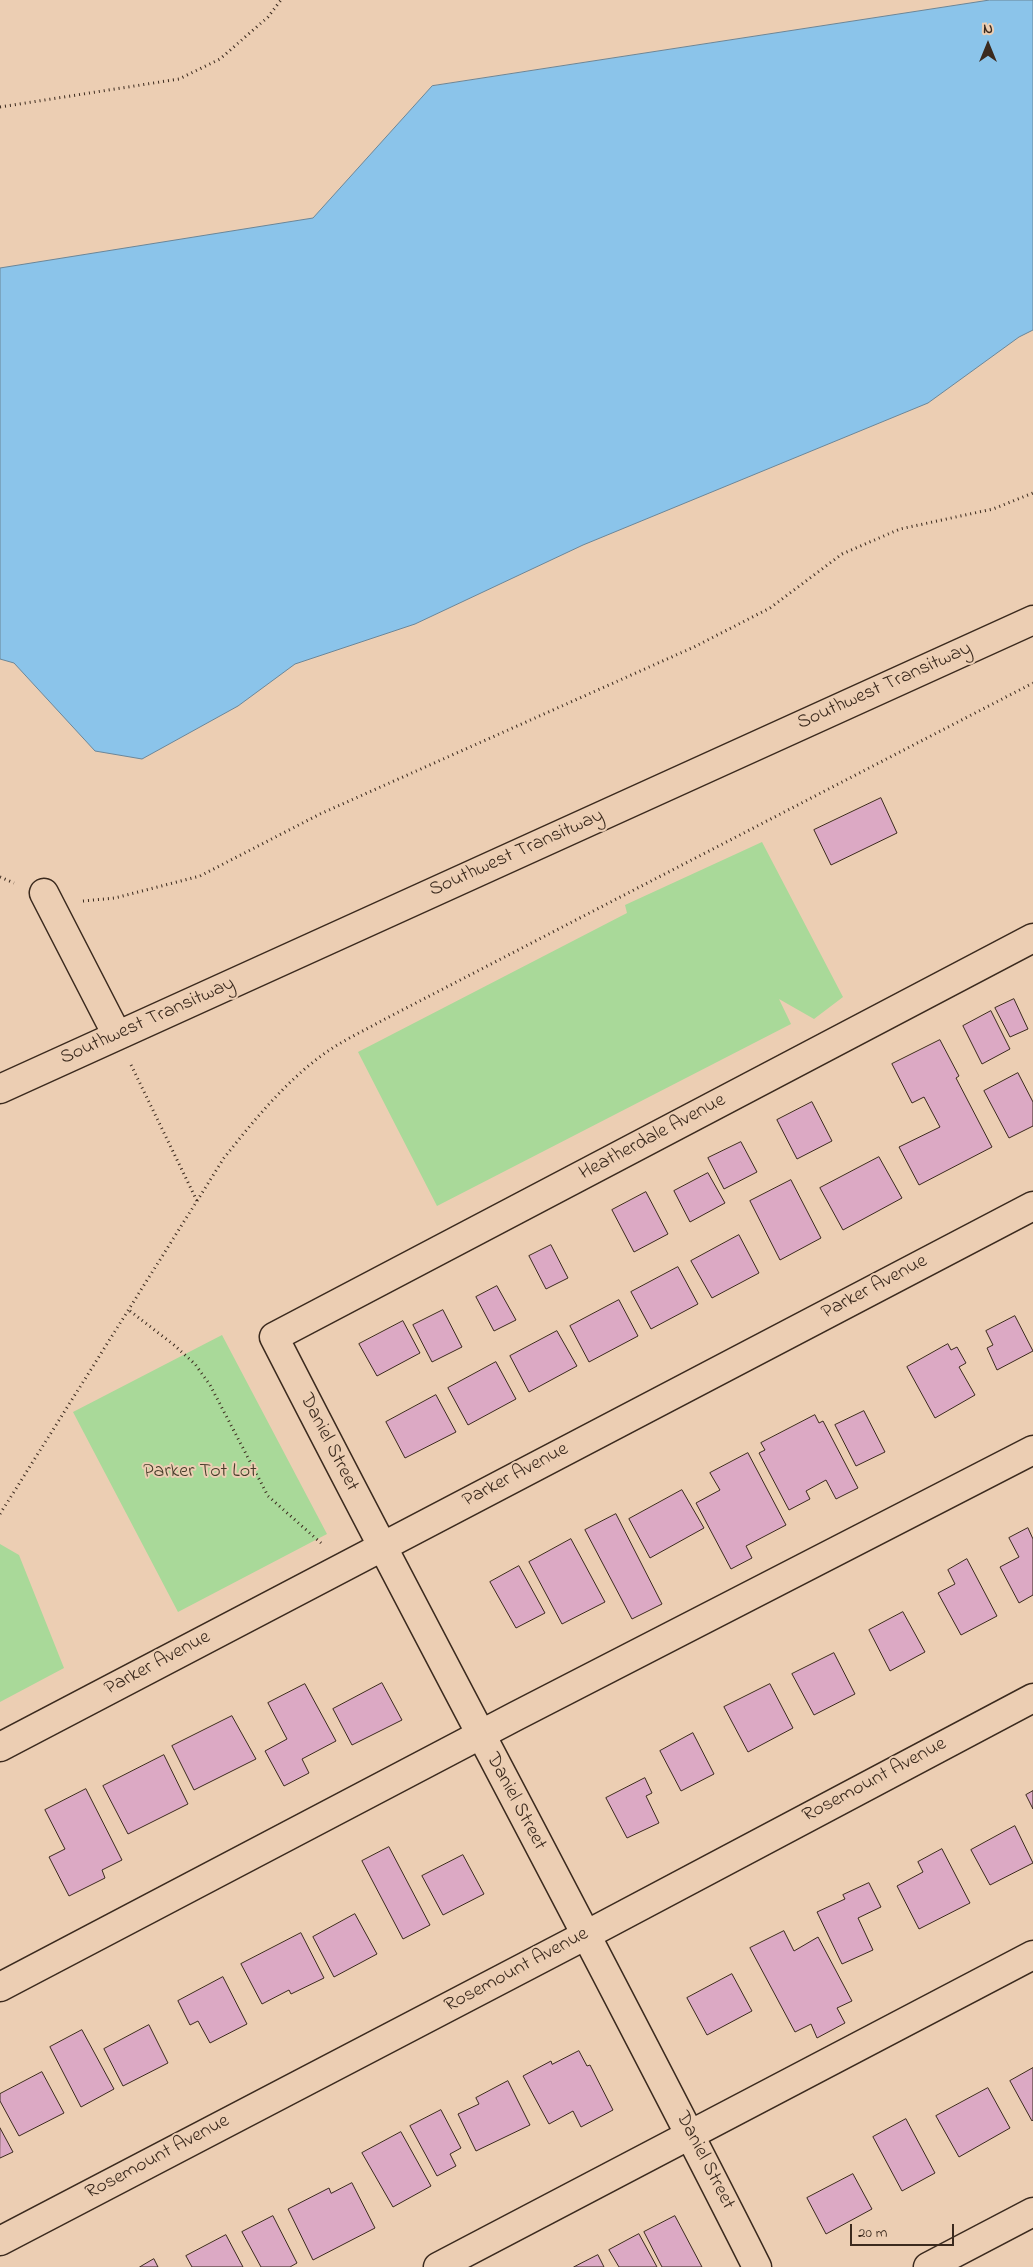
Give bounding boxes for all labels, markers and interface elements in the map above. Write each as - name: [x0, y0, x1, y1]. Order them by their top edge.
- text: N: [983, 19, 993, 40]
- north arrow: [963, 20, 1013, 70]
- street label: Southwest Transitway: [794, 638, 976, 736]
- street label: Southwest Transitway: [426, 805, 608, 903]
- street label: Southwest Transitway: [57, 973, 239, 1071]
- street label: Heatherdale Avenue: [576, 1089, 730, 1187]
- street label: Parker Avenue: [818, 1250, 932, 1326]
- street label: Daniel Street: [293, 1390, 363, 1496]
- street label: Parker Avenue: [459, 1438, 573, 1514]
- park label: Parker Tot Lot: [143, 1461, 257, 1485]
- street label: Parker Avenue: [101, 1626, 215, 1702]
- street label: Rosemount Avenue: [799, 1733, 951, 1829]
- street label: Daniel Street: [479, 1749, 551, 1855]
- street label: Rosemount Avenue: [441, 1923, 593, 2019]
- street label: Daniel Street: [669, 2108, 739, 2214]
- street label: Rosemount Avenue: [82, 2110, 234, 2206]
- scale bar: [853, 2214, 957, 2246]
- text: 20 m: [858, 2222, 887, 2244]

